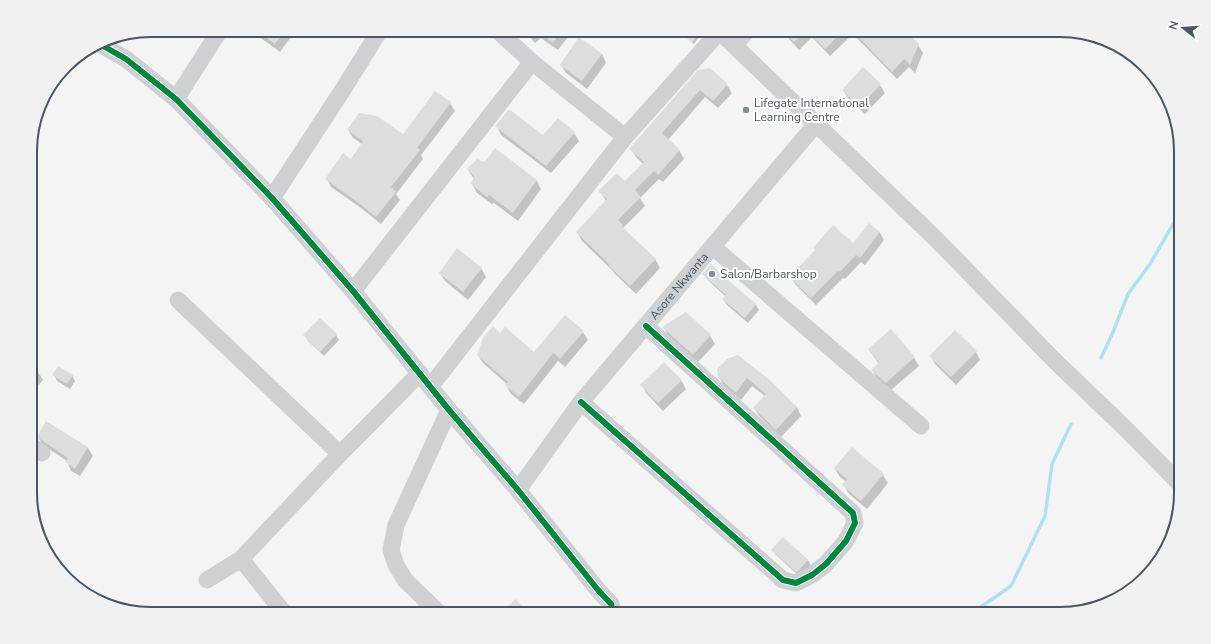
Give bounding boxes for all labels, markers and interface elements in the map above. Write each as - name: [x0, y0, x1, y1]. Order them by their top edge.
- north arrow: [1163, 8, 1203, 48]
- text: N: [1166, 19, 1182, 31]
- place label: Lifegate International Learning Centre: [754, 95, 869, 125]
- marker: Lifegate International Learning Centre: [741, 105, 751, 115]
- street label: Asore Nkwanta: [646, 249, 712, 323]
- place label: Salon/Barbarshop: [720, 266, 817, 282]
- marker: Salon/Barbarshop: [707, 269, 717, 279]

